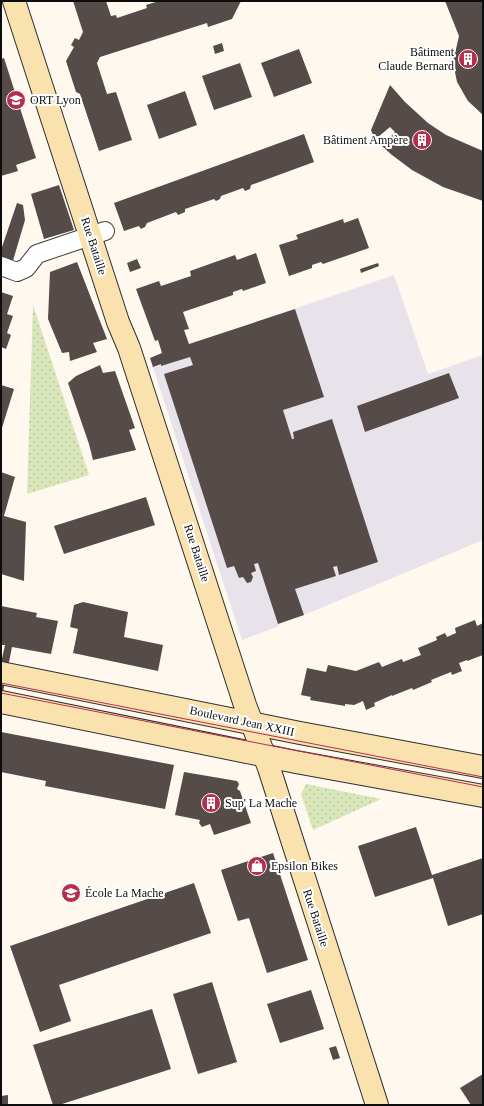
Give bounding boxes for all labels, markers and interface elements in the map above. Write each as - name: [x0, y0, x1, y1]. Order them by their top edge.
- place label: Bâtiment Claude Bernard: [378, 45, 455, 73]
- building icon: Bâtiment Claude Bernard: [457, 48, 479, 70]
- school or university icon: ORT Lyon: [5, 89, 27, 111]
- place label: ORT Lyon: [30, 93, 81, 107]
- building icon: Bâtiment Ampère: [411, 129, 433, 151]
- place label: Bâtiment Ampère: [323, 133, 408, 147]
- street label: Rue Bataille: [78, 215, 110, 277]
- street label: Rue Bataille: [181, 522, 213, 584]
- street label: Boulevard Jean XXIII: [188, 703, 296, 739]
- building icon: Sup' La Mache: [200, 792, 222, 814]
- place label: Sup' La Mache: [225, 796, 297, 810]
- shop icon: Epsilon Bikes: [246, 855, 268, 877]
- place label: Epsilon Bikes: [271, 859, 338, 873]
- school or university icon: École La Mache: [60, 882, 82, 904]
- place label: École La Mache: [85, 886, 164, 900]
- street label: Rue Bataille: [300, 887, 332, 949]

